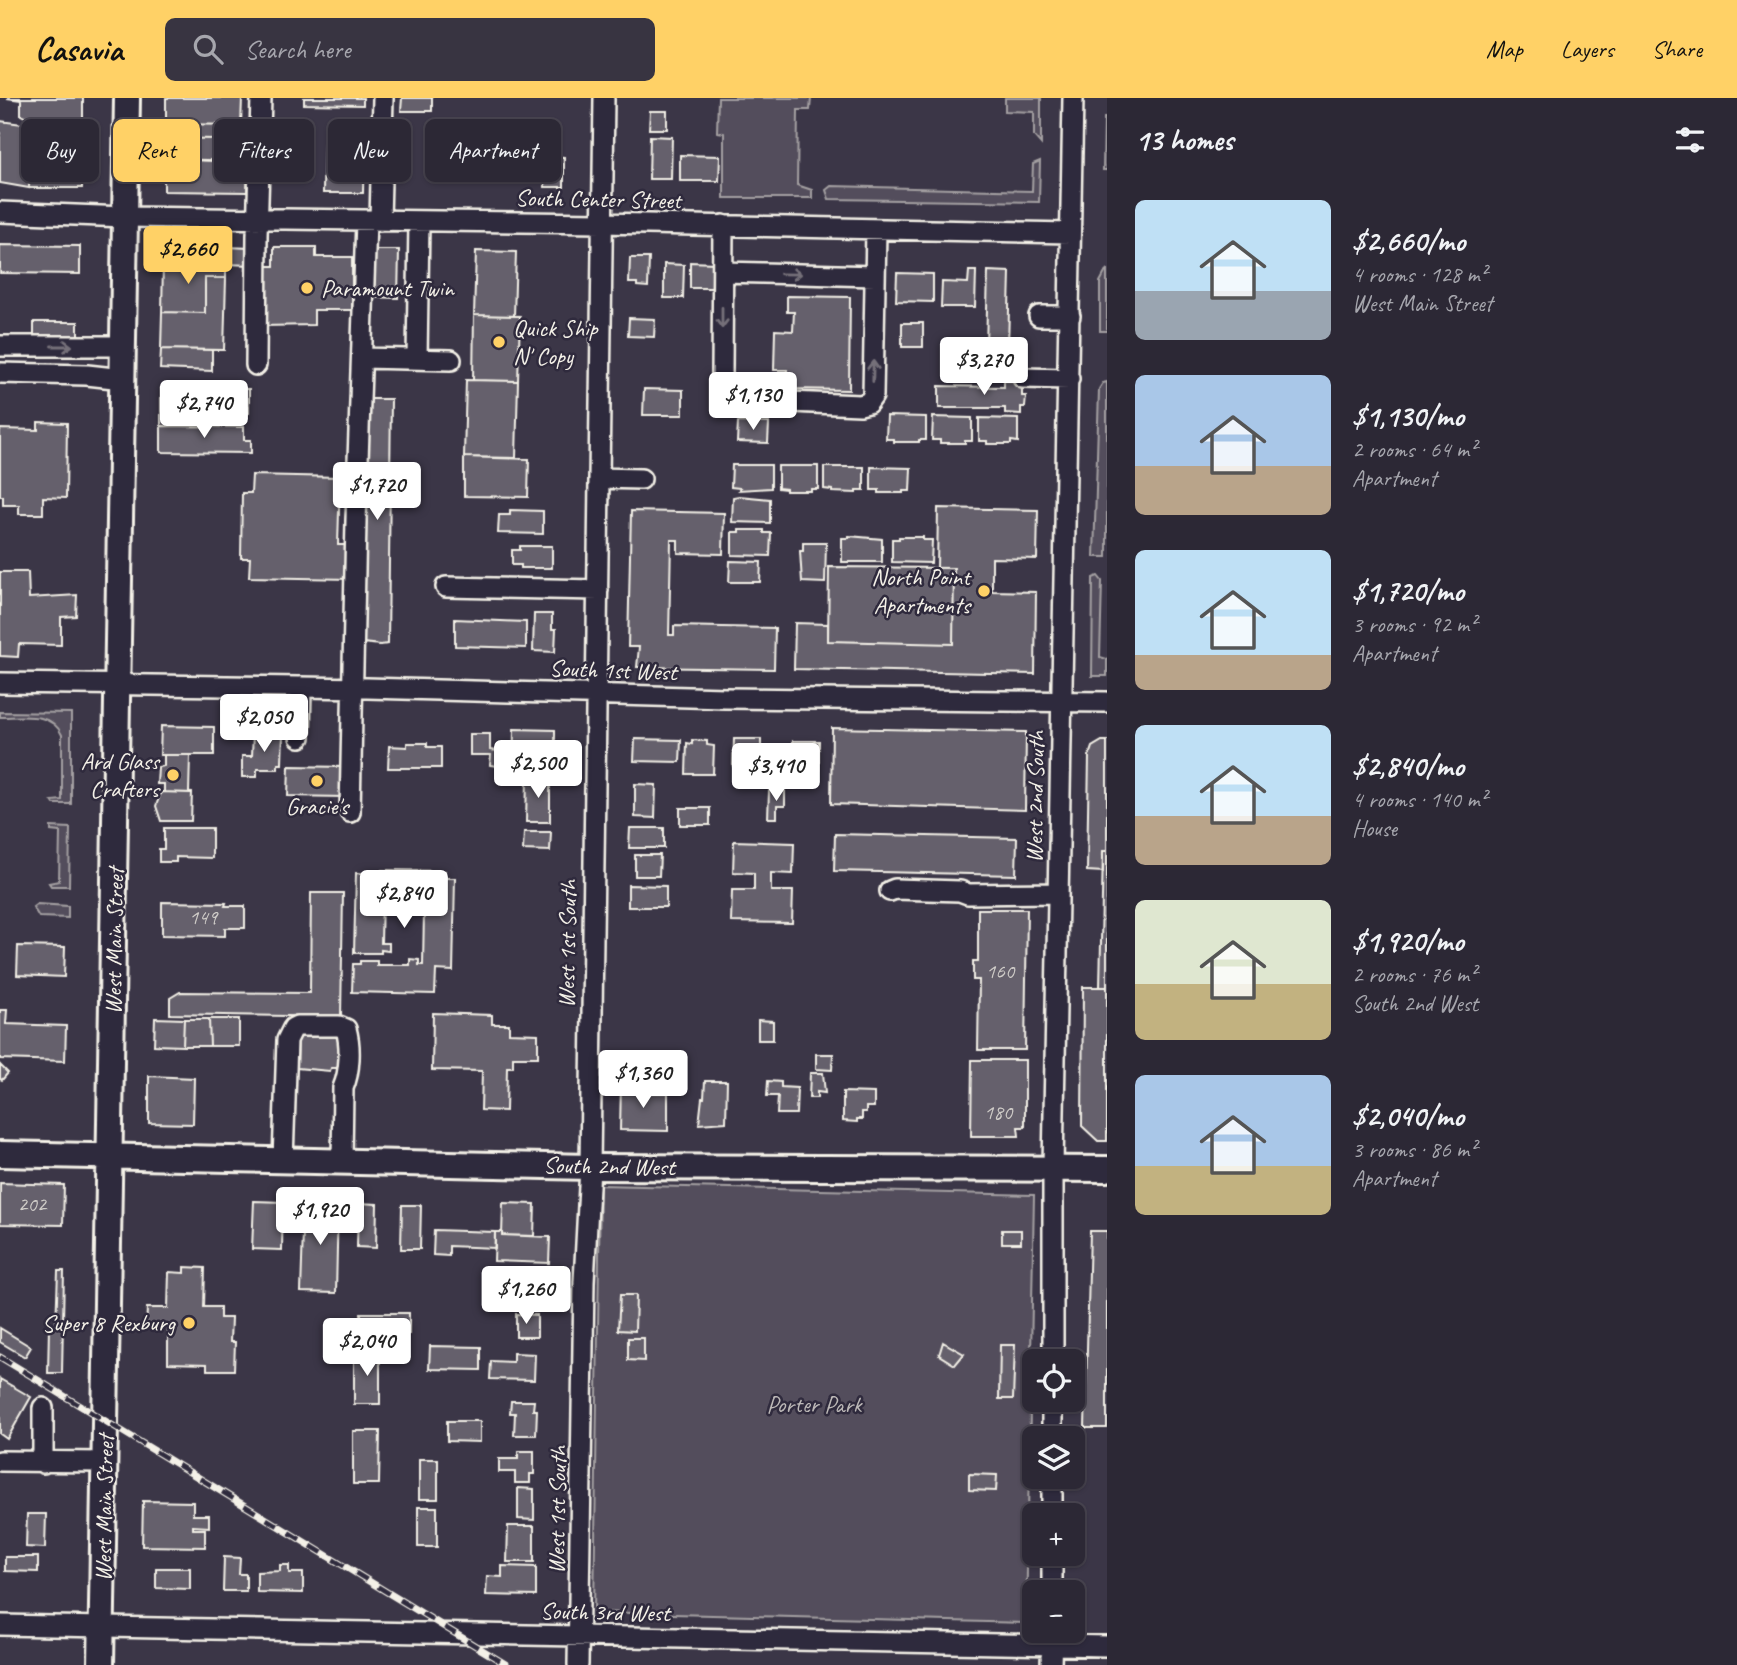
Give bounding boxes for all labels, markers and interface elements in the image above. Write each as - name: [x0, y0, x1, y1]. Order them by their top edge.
- search box: [165, 18, 655, 81]
- text: Casavia: [35, 28, 123, 70]
- icon: search: [189, 30, 227, 68]
- text: Search here: [245, 33, 351, 66]
- text: Map: [1486, 34, 1523, 64]
- text: Layers: [1561, 34, 1614, 64]
- text: Share: [1652, 34, 1702, 64]
- chip: Buy: [21, 119, 99, 182]
- chip: Rent: [113, 119, 200, 182]
- chip: Filters: [214, 119, 314, 182]
- chip: New: [328, 119, 411, 182]
- chip: Apartment: [425, 119, 561, 182]
- text: 13 homes: [1135, 121, 1233, 159]
- icon: filters: [1671, 121, 1709, 159]
- street label: South Center Street: [515, 183, 683, 215]
- text: $2,660/mo: [1352, 222, 1465, 260]
- pin: $2,660: [131, 226, 245, 286]
- icon: home: [1191, 228, 1275, 312]
- text: $2,660: [159, 234, 217, 263]
- text: 4 rooms · 128 m²: [1352, 260, 1487, 289]
- one-way arrow: [779, 267, 802, 281]
- place label: Paramount Twin: [321, 273, 455, 303]
- marker: Paramount Twin: [299, 280, 315, 296]
- text: West Main Street: [1352, 289, 1492, 318]
- one-way arrow: [715, 306, 729, 329]
- place label: Quick Ship N' Copy: [513, 313, 599, 371]
- marker: Quick Ship N' Copy: [491, 334, 507, 350]
- pin: $3,270: [927, 338, 1041, 397]
- one-way arrow: [50, 339, 73, 353]
- text: $3,270: [956, 345, 1012, 374]
- one-way arrow: [867, 359, 880, 382]
- pin: $1,130: [696, 372, 810, 432]
- pin: $2,740: [147, 380, 261, 440]
- text: $1,130: [725, 380, 781, 409]
- text: $2,740: [176, 388, 232, 417]
- text: $1,130/mo: [1352, 397, 1464, 435]
- icon: home: [1191, 403, 1275, 487]
- text: 2 rooms · 64 m²: [1352, 435, 1476, 464]
- pin: $1,720: [320, 462, 434, 522]
- text: Apartment: [1352, 464, 1437, 493]
- text: $1,720: [349, 470, 405, 499]
- place label: North Point Apartments: [871, 562, 973, 620]
- text: $1,720/mo: [1352, 572, 1464, 610]
- icon: home: [1191, 578, 1275, 662]
- marker: North Point Apartments: [976, 583, 992, 599]
- text: 3 rooms · 92 m²: [1352, 610, 1476, 639]
- text: Apartment: [1352, 639, 1437, 668]
- street label: South 1st West: [549, 653, 679, 687]
- pin: $2,050: [207, 694, 321, 754]
- text: $2,050: [236, 702, 292, 731]
- street label: West 2nd South: [1019, 729, 1051, 863]
- pin: $2,500: [481, 740, 595, 800]
- pin: $3,410: [719, 744, 833, 803]
- place label: Ard Glass Crafters: [81, 746, 161, 804]
- text: $2,840/mo: [1352, 747, 1464, 785]
- text: $2,500: [510, 748, 566, 777]
- text: $3,410: [748, 751, 804, 780]
- icon: home: [1191, 753, 1275, 837]
- marker: Ard Glass Crafters: [165, 767, 181, 783]
- marker: Gracie's: [309, 773, 325, 789]
- text: 4 rooms · 140 m²: [1352, 785, 1487, 814]
- place label: Gracie's: [286, 791, 351, 821]
- text: House: [1352, 814, 1397, 843]
- street label: West Main Street: [98, 864, 130, 1015]
- pin: $2,840: [347, 870, 461, 930]
- text: $2,840: [376, 878, 432, 907]
- street label: West 1st South: [551, 878, 583, 1008]
- house number: 149: [189, 904, 219, 930]
- text: $1,920/mo: [1352, 922, 1464, 960]
- icon: home: [1191, 928, 1275, 1012]
- house number: 160: [986, 958, 1016, 984]
- text: 2 rooms · 76 m²: [1352, 960, 1476, 989]
- text: South 2nd West: [1352, 989, 1478, 1018]
- pin: $1,360: [586, 1051, 700, 1110]
- text: $1,360: [615, 1058, 671, 1087]
- text: $2,040/mo: [1352, 1097, 1464, 1135]
- house number: 180: [984, 1099, 1014, 1125]
- icon: home: [1191, 1103, 1275, 1187]
- text: 3 rooms · 86 m²: [1352, 1135, 1476, 1164]
- street label: South 2nd West: [543, 1150, 677, 1182]
- text: Apartment: [1352, 1164, 1437, 1193]
- pin: $1,920: [263, 1188, 377, 1247]
- house number: 202: [18, 1191, 48, 1217]
- text: $1,920: [292, 1195, 348, 1224]
- pin: $1,260: [469, 1266, 583, 1326]
- text: $1,260: [498, 1274, 554, 1303]
- place label: Super 8 Rexburg: [42, 1308, 176, 1338]
- marker: Super 8 Rexburg: [181, 1315, 197, 1331]
- pin: $2,040: [310, 1318, 424, 1378]
- text: $2,040: [339, 1326, 395, 1355]
- map controls: [1022, 1349, 1085, 1643]
- button: locate: [1022, 1349, 1085, 1412]
- park label: Porter Park: [766, 1389, 864, 1419]
- button: layers: [1022, 1426, 1085, 1489]
- street label: West Main Street: [88, 1431, 120, 1582]
- street label: West 1st South: [541, 1444, 573, 1574]
- button: +: [1022, 1503, 1085, 1566]
- button: −: [1022, 1580, 1085, 1643]
- street label: South 3rd West: [540, 1596, 672, 1628]

